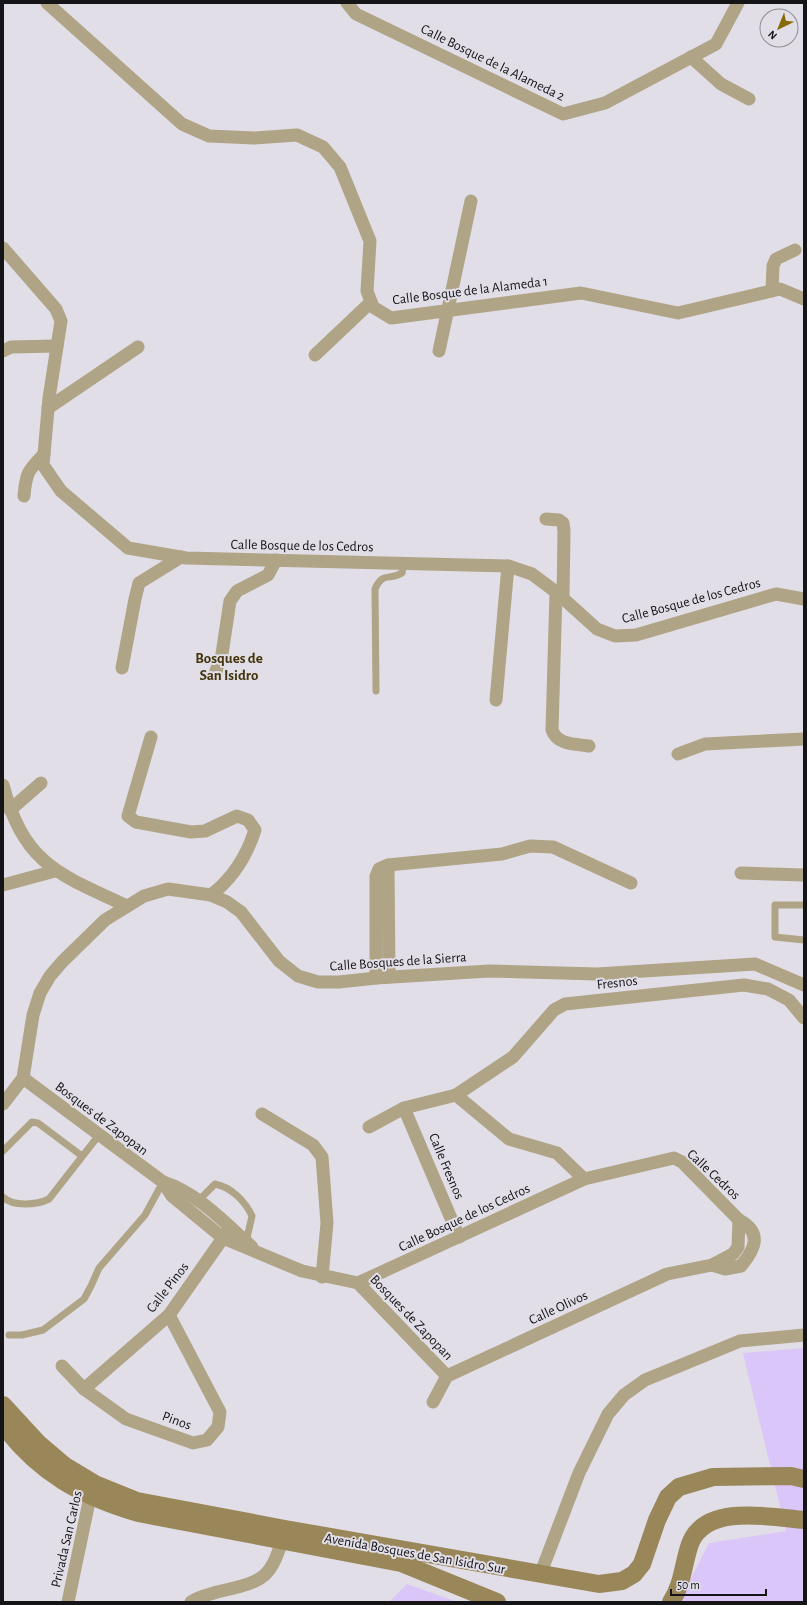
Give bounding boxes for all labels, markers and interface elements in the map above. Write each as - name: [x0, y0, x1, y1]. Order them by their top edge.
- north arrow: [759, 8, 799, 48]
- street label: Calle Bosque de la Alameda 2: [418, 22, 567, 104]
- text: N: [766, 28, 779, 42]
- street label: Calle Bosque de la Alameda 1: [392, 275, 549, 307]
- street label: Calle Bosque de los Cedros: [230, 538, 374, 554]
- street label: Calle Bosque de los Cedros: [620, 576, 762, 626]
- district label: Bosques de San Isidro: [195, 651, 263, 683]
- street label: Calle Bosques de la Sierra: [329, 950, 467, 974]
- street label: Fresnos: [596, 974, 638, 992]
- street label: Bosques de Zapopan: [52, 1079, 150, 1158]
- street label: Calle Fresnos: [426, 1131, 466, 1202]
- street label: Calle Cedros: [684, 1147, 742, 1203]
- street label: Calle Bosque de los Cedros: [397, 1181, 532, 1254]
- street label: Calle Pinos: [144, 1260, 192, 1315]
- street label: Bosques de Zapopan: [367, 1272, 455, 1363]
- street label: Calle Olivos: [527, 1288, 590, 1328]
- street label: Pinos: [160, 1409, 193, 1433]
- street label: Privada San Carlos: [49, 1489, 85, 1589]
- street label: Avenida Bosques de San Isidro Sur: [323, 1531, 507, 1577]
- scale bar: [671, 1571, 766, 1597]
- text: 50 m: [677, 1579, 700, 1591]

